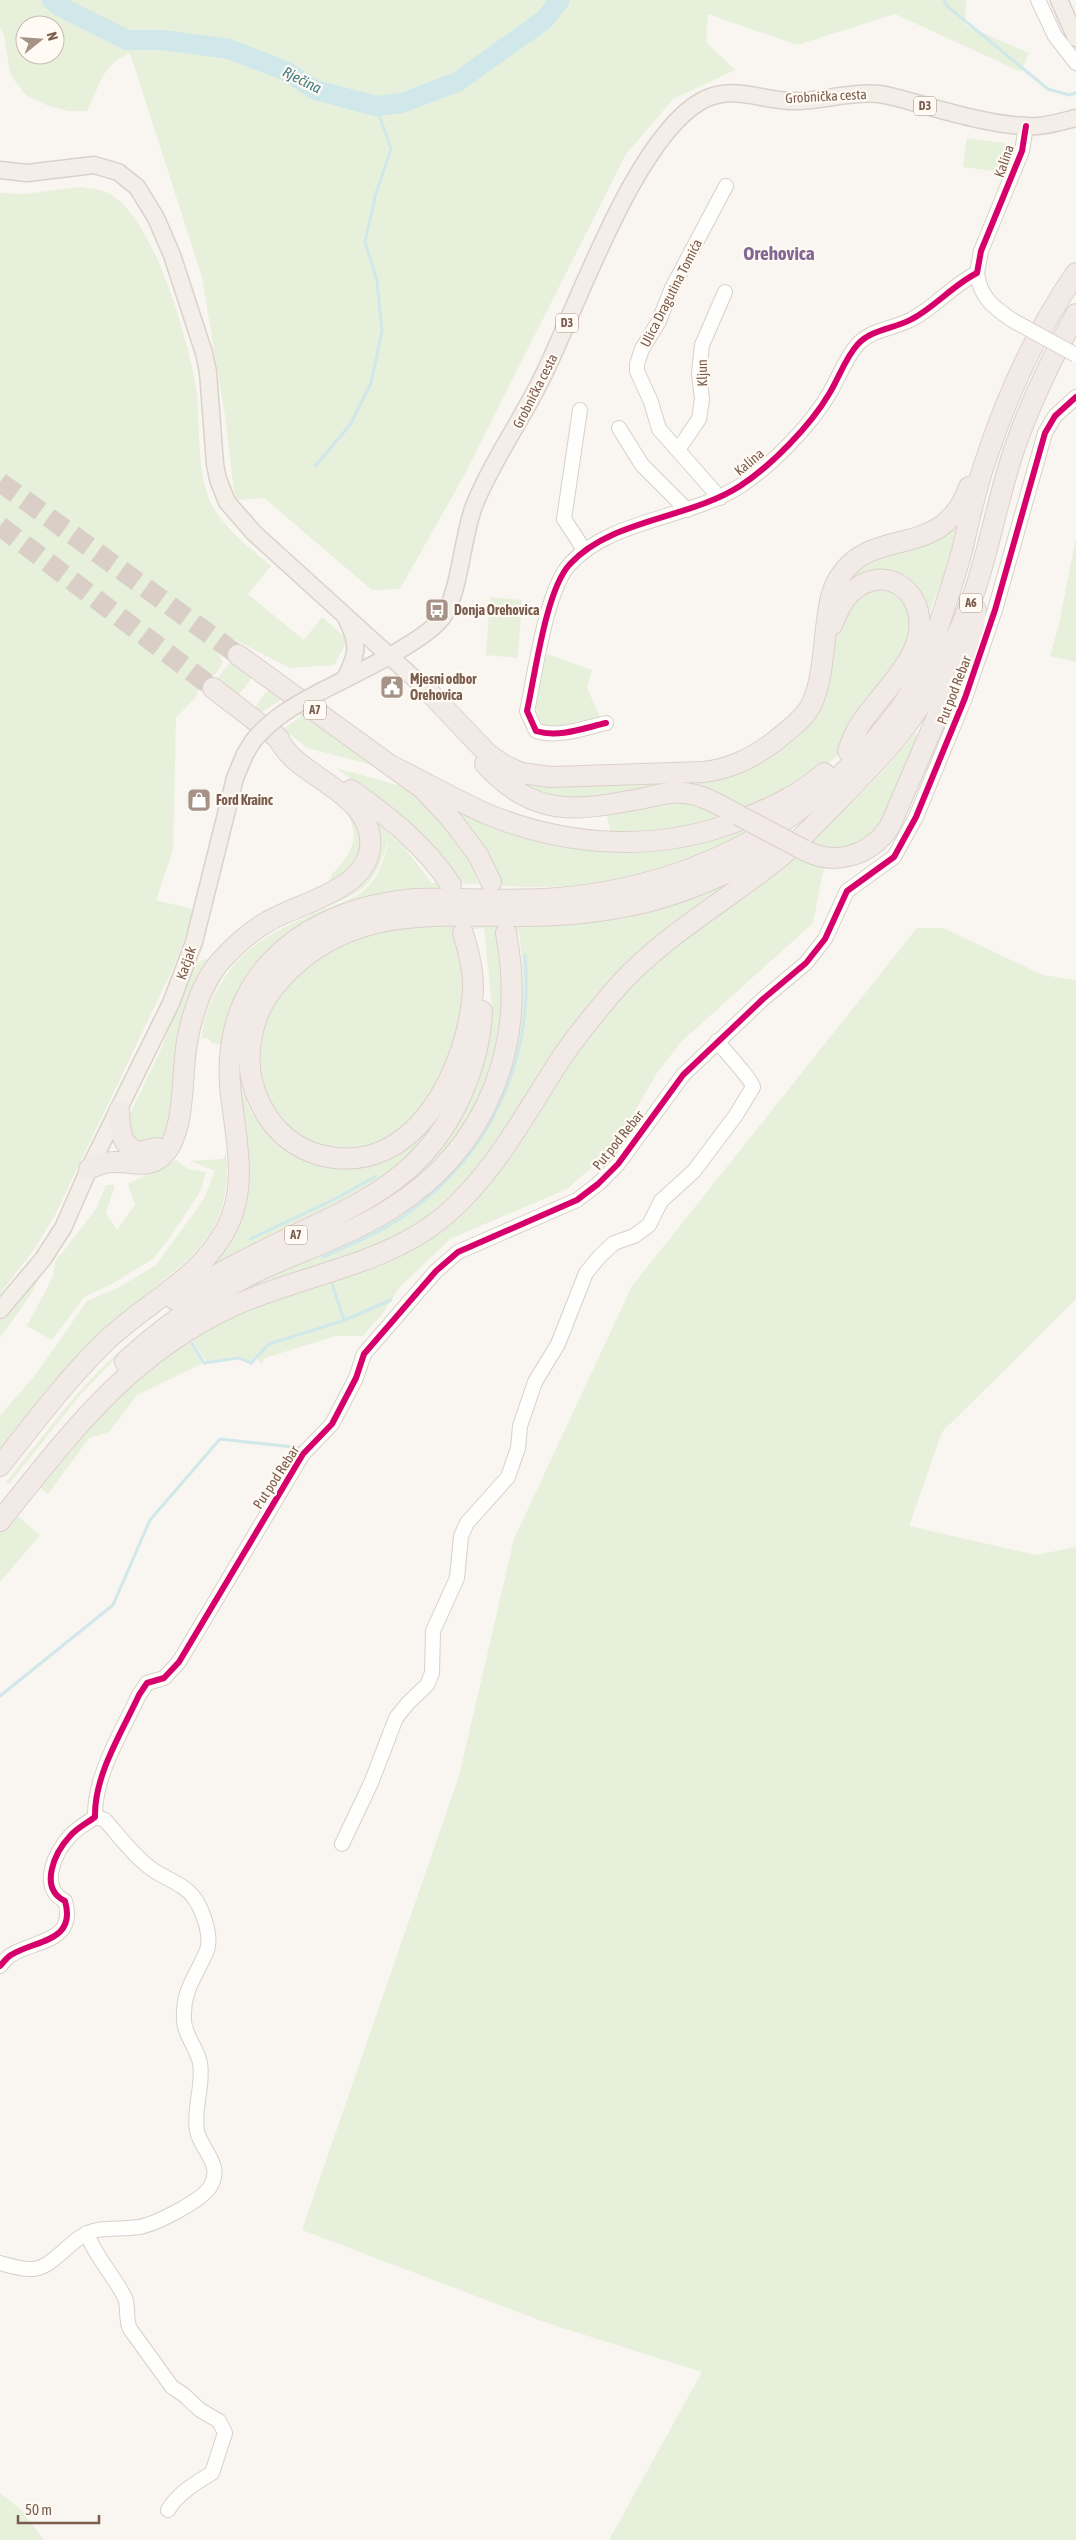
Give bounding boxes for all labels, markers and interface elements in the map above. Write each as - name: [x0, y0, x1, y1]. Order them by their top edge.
- north arrow: [15, 15, 65, 65]
- text: N: [44, 30, 61, 42]
- water label: Rječina: [280, 63, 324, 96]
- street label: Grobnička cesta: [785, 86, 867, 106]
- road number: D3: [914, 96, 936, 115]
- street label: Kalina: [991, 143, 1017, 179]
- street label: Ulica Dragutina Tomića: [637, 236, 705, 350]
- district label: Orehovica: [743, 242, 815, 264]
- road number: D3: [556, 314, 578, 332]
- street label: Grobnička cesta: [509, 351, 561, 431]
- street label: Kljun: [694, 359, 710, 387]
- street label: Kalina: [731, 445, 767, 479]
- road number: A6: [960, 594, 982, 612]
- bus stop icon: Donja Orehovica: [424, 597, 450, 623]
- place label: Donja Orehovica: [454, 602, 540, 618]
- street label: Put pod Rebar: [934, 653, 975, 726]
- place label: Mjesni odbor Orehovica: [410, 671, 477, 703]
- public building icon: Mjesni odbor Orehovica: [379, 674, 405, 700]
- road number: A7: [304, 700, 326, 720]
- shop icon: Ford Krainc: [186, 787, 212, 813]
- place label: Ford Krainc: [216, 792, 274, 808]
- street label: Kačjak: [173, 944, 199, 982]
- street label: Put pod Rebar: [589, 1106, 647, 1173]
- road number: A7: [285, 1226, 307, 1244]
- street label: Put pod Rebar: [250, 1442, 303, 1512]
- scale bar: [18, 2492, 99, 2524]
- text: 50 m: [25, 2501, 52, 2518]

